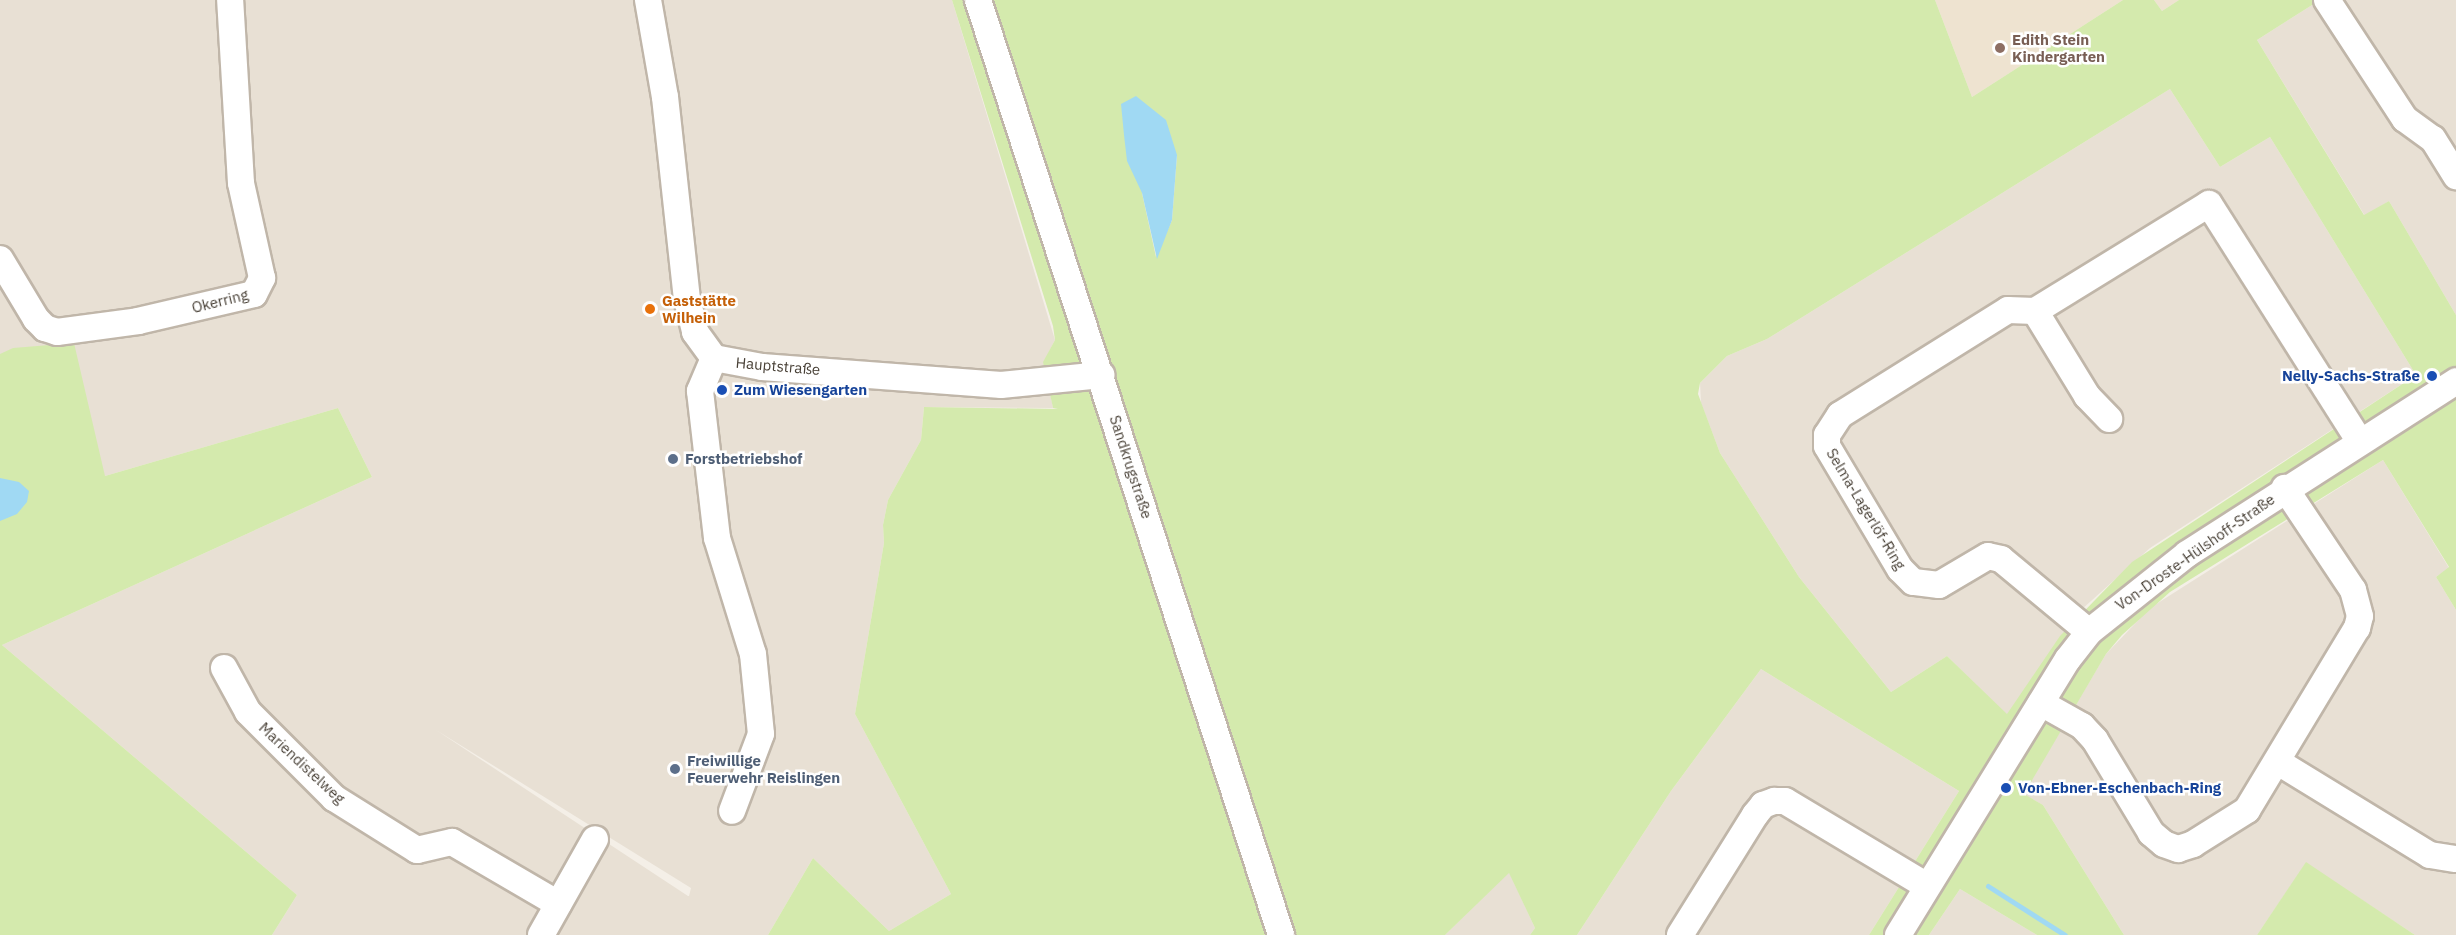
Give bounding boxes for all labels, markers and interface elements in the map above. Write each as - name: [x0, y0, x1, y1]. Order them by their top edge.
- place label: Edith Stein Kindergarten: [2012, 30, 2105, 65]
- marker: Edith Stein Kindergarten: [1993, 41, 2007, 55]
- street label: Okerring: [190, 285, 250, 317]
- place label: Gaststätte Wilhein: [662, 291, 736, 326]
- marker: Gaststätte Wilhein: [643, 302, 657, 316]
- street label: Hauptstraße: [735, 353, 821, 379]
- place label: Nelly-Sachs-Straße: [2282, 367, 2420, 385]
- marker: Nelly-Sachs-Straße: [2425, 369, 2439, 383]
- place label: Zum Wiesengarten: [734, 381, 867, 399]
- marker: Zum Wiesengarten: [715, 383, 729, 397]
- street label: Sandkrugstraße: [1106, 413, 1156, 521]
- street label: Selma-Lagerlöf-Ring: [1823, 445, 1909, 573]
- place label: Forstbetriebshof: [685, 450, 802, 468]
- marker: Forstbetriebshof: [666, 452, 680, 466]
- street label: Von-Droste-Hülshoff-Straße: [2112, 490, 2278, 614]
- street label: Mariendistelweg: [255, 719, 349, 807]
- place label: Freiwillige Feuerwehr Reislingen: [687, 751, 840, 786]
- marker: Freiwillige Feuerwehr Reislingen: [668, 762, 682, 776]
- place label: Von-Ebner-Eschenbach-Ring: [2018, 779, 2221, 797]
- marker: Von-Ebner-Eschenbach-Ring: [1999, 781, 2013, 795]

